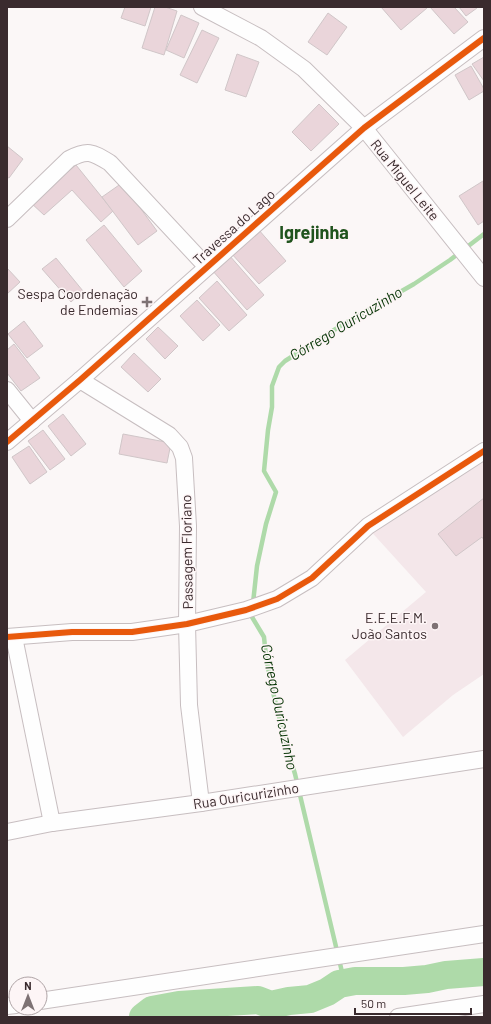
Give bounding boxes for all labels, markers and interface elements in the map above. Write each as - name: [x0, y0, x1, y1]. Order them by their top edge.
- street label: Rua Miguel Leite: [367, 136, 443, 224]
- street label: Travessa do Lago: [189, 185, 278, 268]
- district label: Igrejinha: [279, 221, 349, 243]
- water label: Córrego Ouricuzinho: [286, 282, 405, 364]
- place label: Sespa Coordenação de Endemias: [18, 285, 138, 318]
- marker: Sespa Coordenação de Endemias: [141, 296, 153, 308]
- street label: Passagem Floriano: [177, 494, 196, 610]
- place label: E.E.E.F.M. João Santos: [352, 609, 427, 642]
- marker: E.E.E.F.M. João Santos: [430, 621, 440, 631]
- water label: Córrego Ouricuzinho: [258, 642, 302, 772]
- street label: Rua Ouricurizinho: [192, 779, 300, 812]
- north arrow: [8, 976, 48, 1016]
- text: N: [24, 979, 32, 992]
- scale bar: [355, 990, 471, 1016]
- text: 50 m: [361, 996, 386, 1010]

